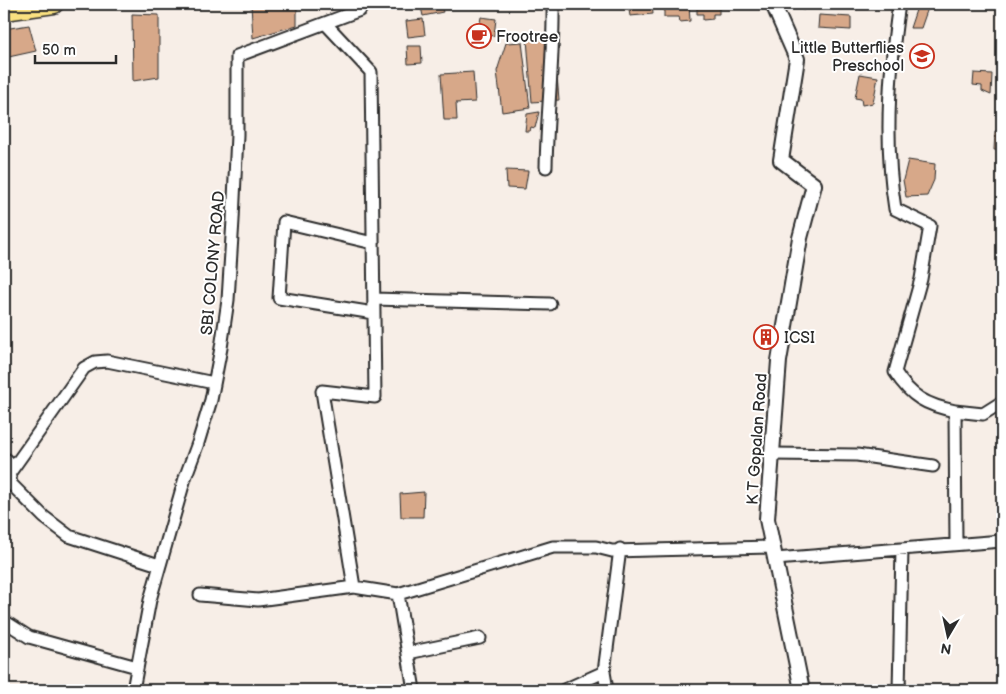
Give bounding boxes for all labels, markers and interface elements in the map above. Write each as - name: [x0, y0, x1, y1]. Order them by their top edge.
- cafe icon: Frootree: [466, 23, 492, 49]
- place label: Frootree: [496, 28, 559, 47]
- scale bar: [35, 32, 116, 64]
- place label: Little Butterflies Preschool: [791, 39, 904, 76]
- text: 50 m: [42, 41, 76, 60]
- school or university icon: Little Butterflies Preschool: [909, 43, 935, 69]
- street label: SBI COLONY ROAD: [198, 190, 229, 336]
- building icon: ICSI: [753, 324, 779, 350]
- place label: ICSI: [784, 329, 815, 348]
- street label: K T Gopalan Road: [743, 373, 772, 506]
- north arrow: [924, 612, 974, 662]
- text: N: [940, 639, 953, 658]

